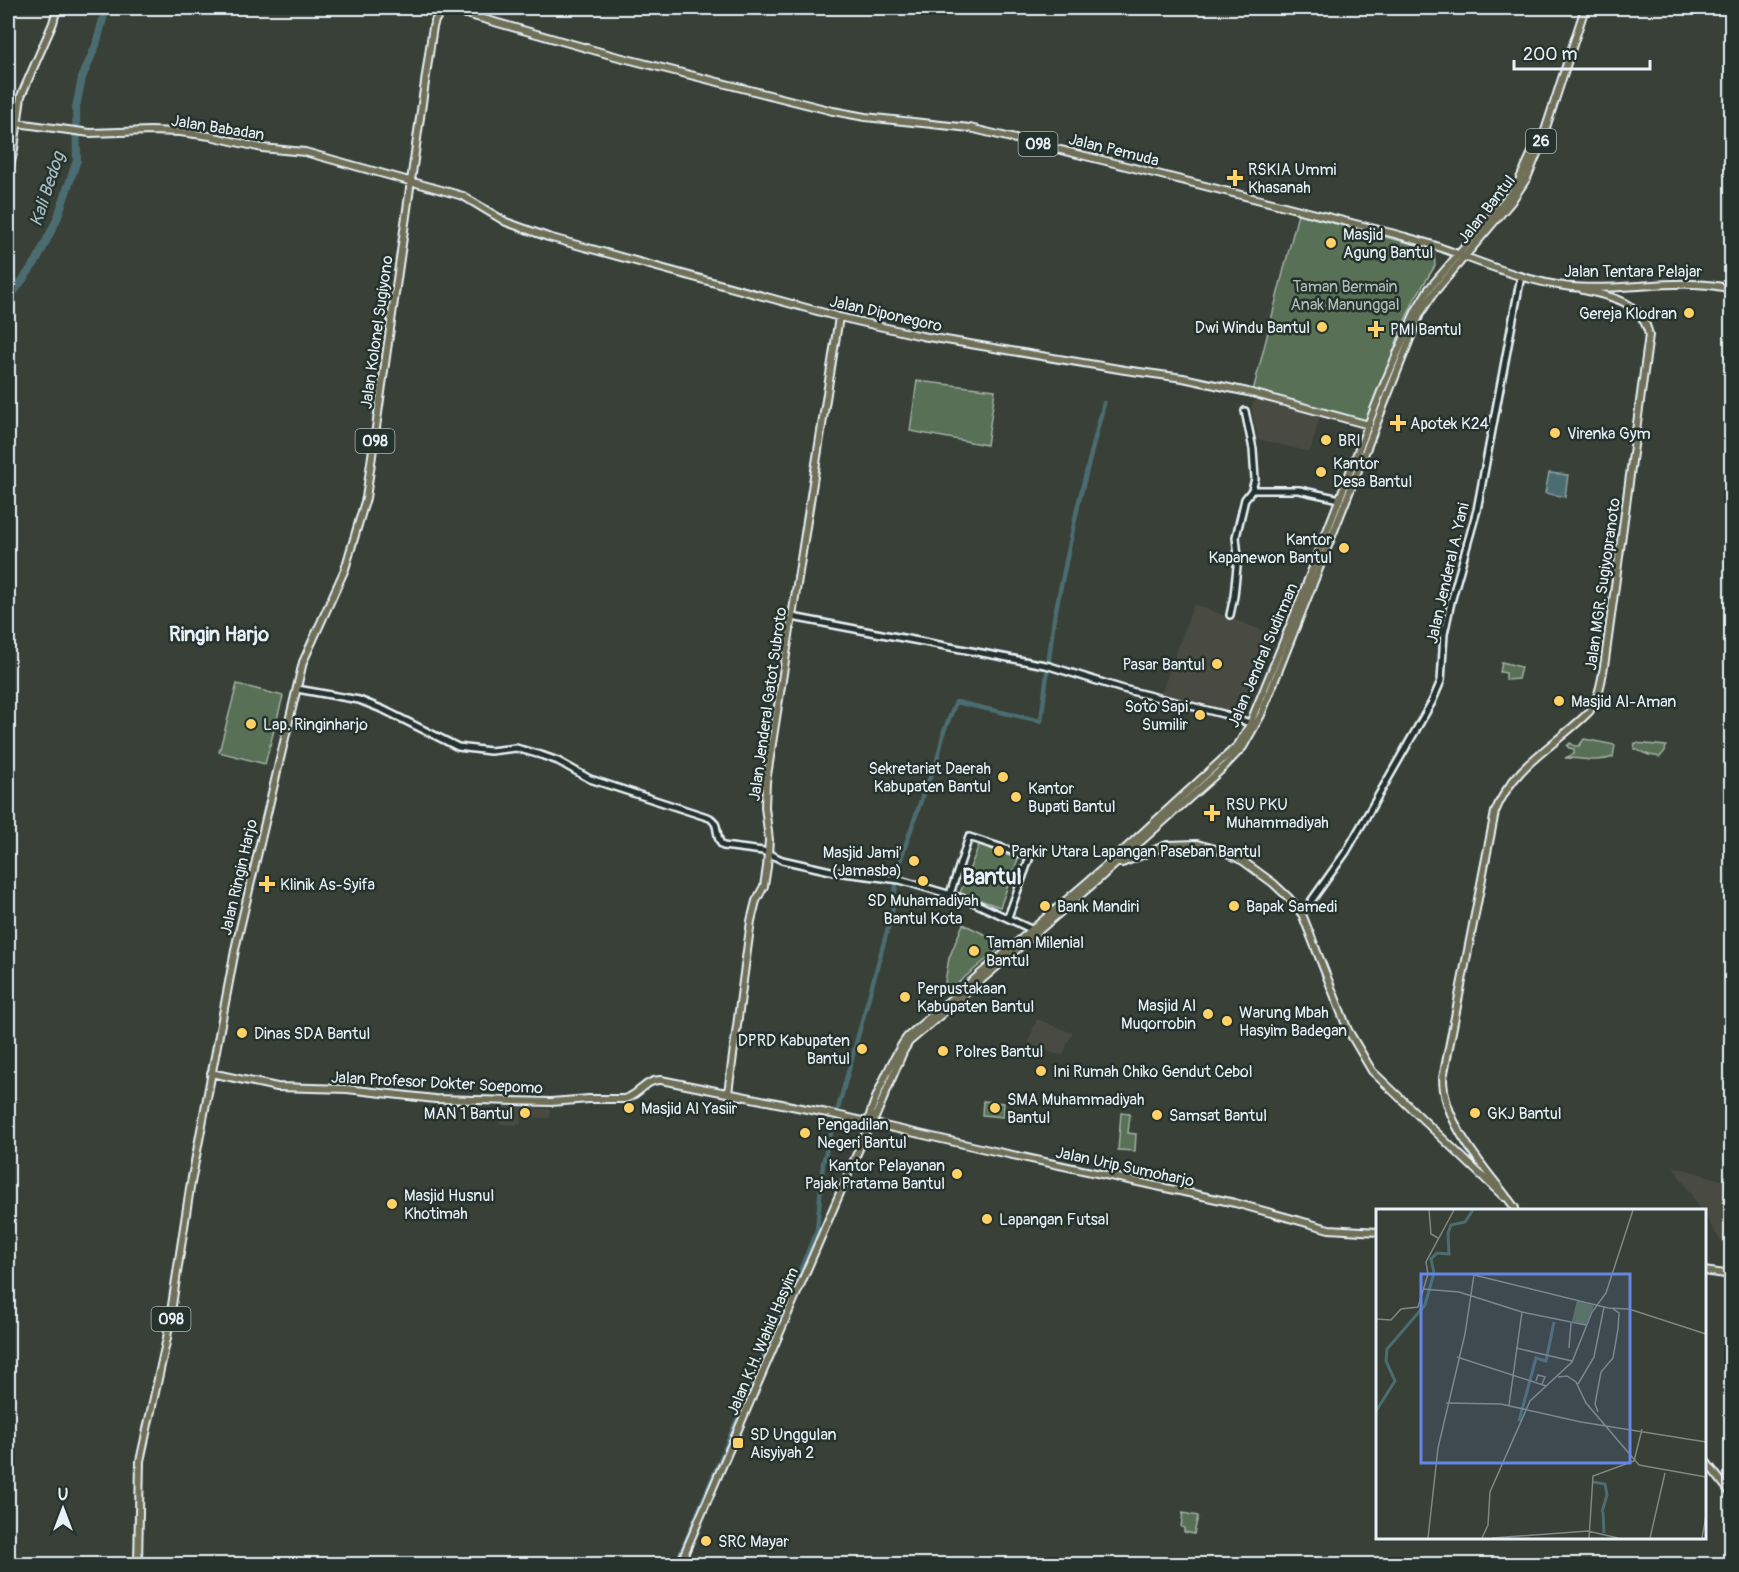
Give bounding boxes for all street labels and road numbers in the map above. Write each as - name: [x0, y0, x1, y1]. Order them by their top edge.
- street label: Jalan Babadan: [170, 111, 266, 145]
- street label: Jalan Pemuda: [1066, 129, 1161, 171]
- road number: 26: [1526, 129, 1556, 153]
- road number: 098: [1018, 132, 1058, 156]
- street label: Jalan Bantul: [1454, 171, 1520, 248]
- street label: Jalan Kolonel Sugiyono: [356, 254, 398, 410]
- street label: Jalan Tentara Pelajar: [1564, 262, 1702, 282]
- street label: Jalan Diponegoro: [828, 291, 944, 337]
- road number: 098: [356, 429, 394, 453]
- street label: Jalan MGR. Sugiyopranoto: [1581, 496, 1625, 672]
- street label: Jalan Jenderal A. Yani: [1422, 501, 1474, 646]
- street label: Jalan Jendral Sudirman: [1223, 580, 1302, 731]
- street label: Jalan Jenderal Gatot Subroto: [744, 605, 792, 802]
- street label: Jalan Ringin Harjo: [216, 817, 262, 937]
- street label: Jalan Profesor Dokter Soepomo: [330, 1067, 544, 1099]
- street label: Jalan Urip Sumoharjo: [1054, 1143, 1196, 1192]
- street label: Jalan K.H. Wahid Hasyim: [723, 1264, 803, 1418]
- road number: 098: [152, 1307, 190, 1331]

